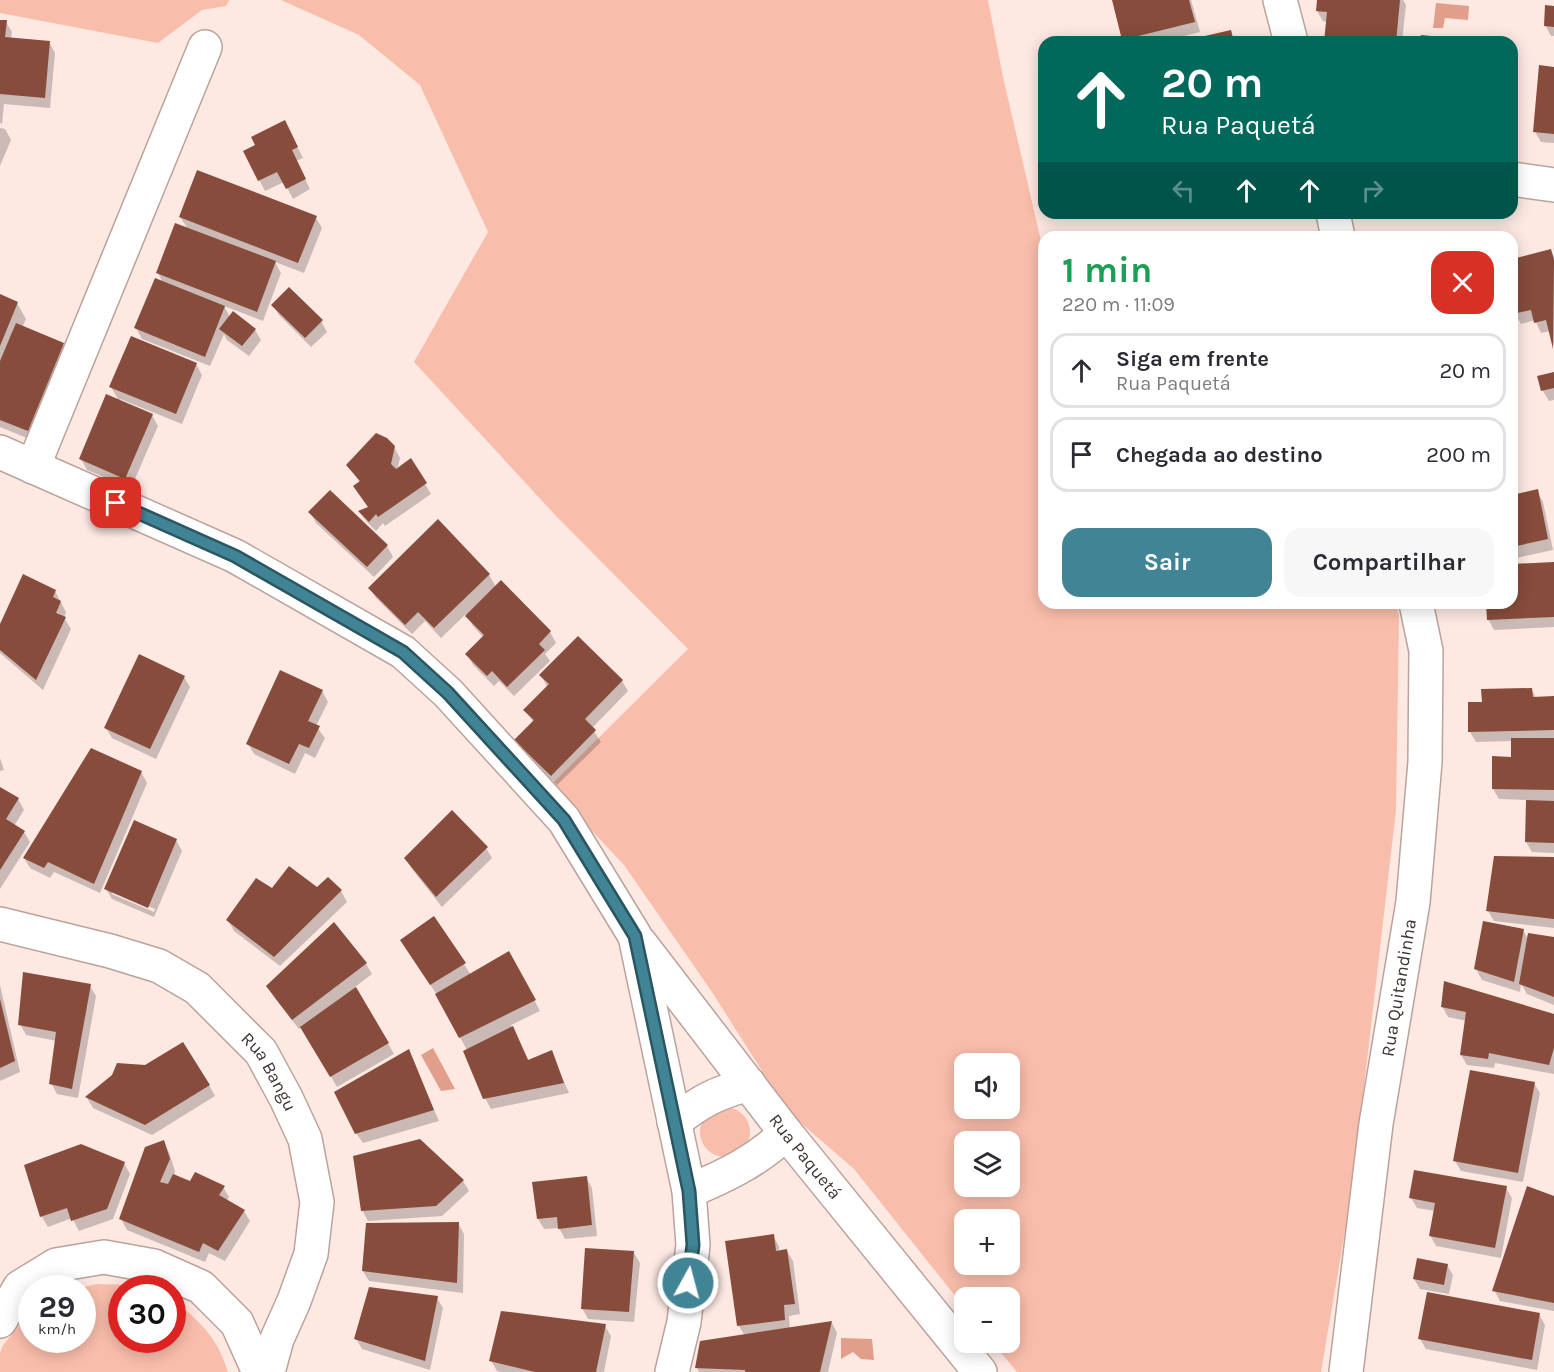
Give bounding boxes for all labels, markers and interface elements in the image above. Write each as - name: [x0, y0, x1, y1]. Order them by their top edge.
- text: 20 m: [1161, 58, 1263, 108]
- icon: ahead: [1062, 60, 1140, 138]
- text: Rua Paquetá: [1161, 109, 1316, 141]
- icon: left: [1167, 174, 1200, 207]
- icon: ahead: [1230, 174, 1263, 207]
- icon: ahead: [1293, 174, 1326, 207]
- icon: right: [1356, 174, 1389, 207]
- text: 1 min: [1062, 249, 1152, 291]
- button: close: [1431, 251, 1494, 314]
- text: 220 m · 11:09: [1062, 293, 1175, 316]
- text: Siga em frente: [1116, 346, 1269, 372]
- icon: ahead: [1065, 354, 1098, 387]
- text: 20 m: [1439, 358, 1491, 384]
- text: Rua Paquetá: [1116, 372, 1231, 395]
- icon: arrive: [1065, 438, 1098, 471]
- text: Chegada ao destino: [1116, 442, 1323, 468]
- text: 200 m: [1426, 442, 1491, 468]
- pin: [90, 477, 141, 528]
- icon: arrive: [99, 486, 132, 519]
- button: Sair: [1062, 528, 1272, 597]
- button: Compartilhar: [1284, 528, 1494, 597]
- street label: Rua Quitandinha: [1376, 917, 1421, 1058]
- street label: Rua Bangu: [237, 1028, 302, 1115]
- map controls: [954, 1053, 1020, 1353]
- button: sound: [954, 1053, 1020, 1119]
- street label: Rua Paquetá: [764, 1109, 846, 1204]
- button: layers: [954, 1131, 1020, 1197]
- button: +: [954, 1209, 1020, 1275]
- position arrow: [656, 1251, 720, 1315]
- speed limit sign: 30: [108, 1275, 186, 1353]
- button: −: [954, 1287, 1020, 1353]
- text: 29: [39, 1289, 75, 1325]
- text: km/h: [38, 1320, 76, 1338]

